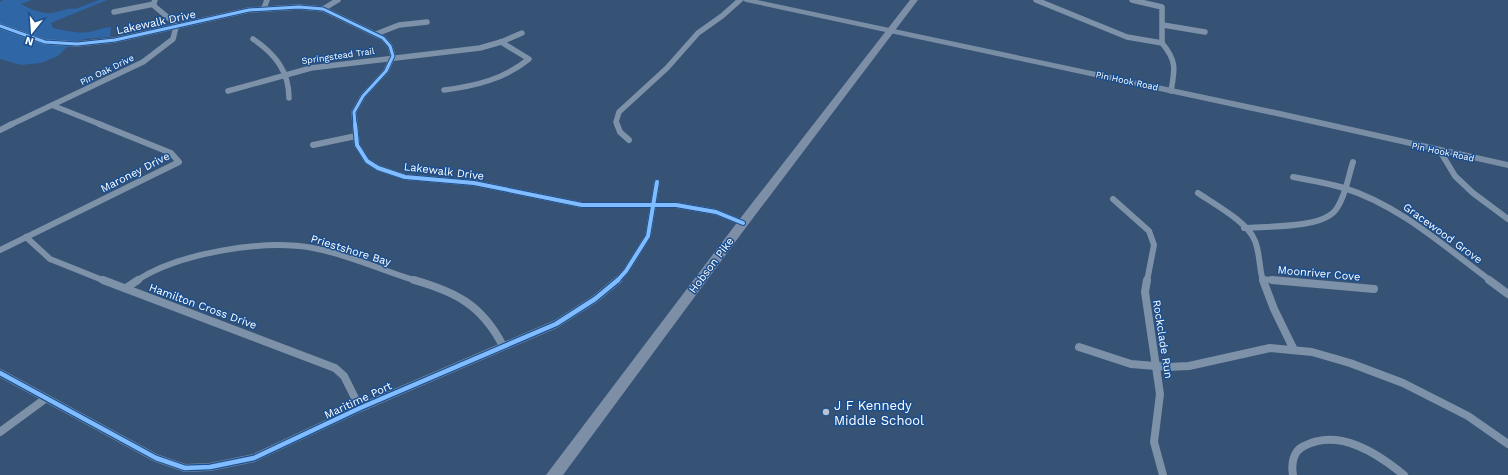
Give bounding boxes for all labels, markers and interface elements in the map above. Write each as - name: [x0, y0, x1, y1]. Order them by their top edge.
- street label: Lakewalk Drive: [115, 8, 197, 37]
- north arrow: [12, 12, 52, 52]
- text: N: [23, 34, 35, 48]
- street label: Springstead Trail: [301, 46, 375, 66]
- street label: Pin Oak Drive: [78, 53, 136, 87]
- street label: Pin Hook Road: [1095, 69, 1159, 93]
- street label: Pin Hook Road: [1411, 140, 1475, 164]
- street label: Maroney Drive: [98, 149, 172, 195]
- street label: Lakewalk Drive: [403, 160, 485, 183]
- street label: Gracewood Grove: [1401, 200, 1485, 267]
- street label: Priestshore Bay: [309, 232, 393, 269]
- street label: Hobson Pike: [686, 235, 737, 296]
- street label: Moonriver Cove: [1277, 263, 1361, 284]
- street label: Hamilton Cross Drive: [147, 281, 258, 332]
- street label: Rockclade Run: [1150, 299, 1175, 379]
- street label: Maritime Port: [322, 379, 394, 422]
- place label: J F Kennedy Middle School: [834, 398, 924, 428]
- marker: J F Kennedy Middle School: [821, 407, 831, 417]

